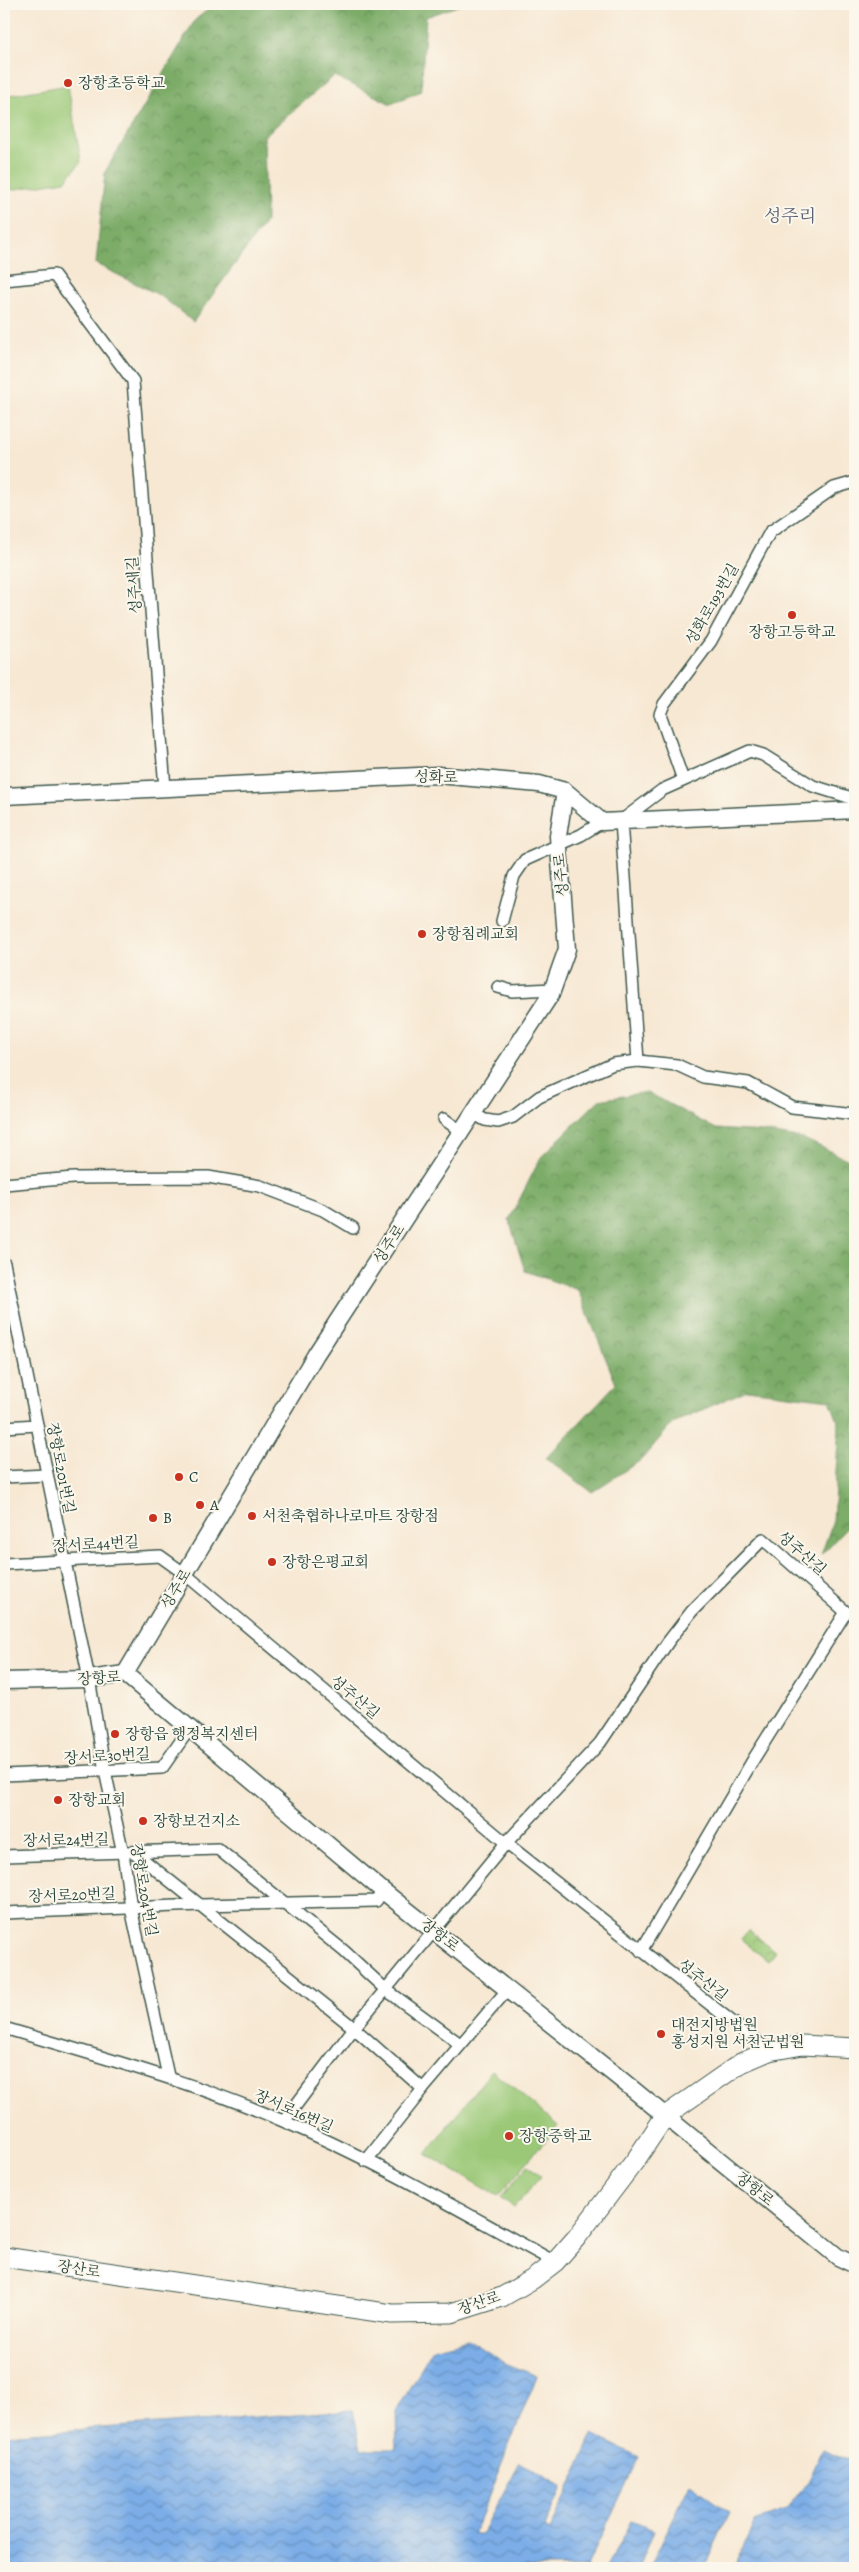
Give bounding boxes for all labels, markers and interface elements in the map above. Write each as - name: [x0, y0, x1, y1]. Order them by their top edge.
- place label: 장항초등학교: [78, 73, 165, 93]
- marker: 장항초등학교: [62, 77, 74, 89]
- district label: 성주리: [764, 204, 816, 228]
- street label: 성주새길: [122, 555, 146, 615]
- street label: 성화로193번길: [681, 560, 743, 648]
- marker: 장항고등학교: [786, 609, 798, 621]
- place label: 장항고등학교: [749, 622, 836, 642]
- street label: 성화로: [414, 767, 458, 787]
- street label: 성주로: [549, 852, 573, 898]
- place label: 장항침례교회: [432, 924, 519, 944]
- marker: 장항침례교회: [416, 928, 428, 940]
- street label: 성주로: [369, 1220, 409, 1268]
- street label: 장항로201번길: [42, 1421, 80, 1515]
- place label: C: [189, 1467, 198, 1487]
- marker: C: [173, 1471, 185, 1483]
- place label: A: [209, 1495, 219, 1515]
- marker: A: [194, 1499, 206, 1511]
- place label: 서천축협하나로마트 장항점: [262, 1506, 439, 1526]
- place label: B: [163, 1508, 172, 1528]
- marker: 서천축협하나로마트 장항점: [246, 1510, 258, 1522]
- marker: B: [147, 1512, 159, 1524]
- street label: 성주산길: [774, 1526, 830, 1580]
- street label: 장서로44번길: [53, 1532, 139, 1556]
- place label: 장항은평교회: [282, 1552, 369, 1572]
- marker: 장항은평교회: [266, 1556, 278, 1568]
- street label: 성주로: [156, 1565, 196, 1613]
- street label: 장항로: [77, 1667, 122, 1689]
- street label: 성주산길: [326, 1671, 384, 1723]
- place label: 장항읍 행정복지센터: [125, 1724, 258, 1744]
- marker: 장항읍 행정복지센터: [109, 1728, 121, 1740]
- street label: 장서로30번길: [63, 1744, 151, 1768]
- place label: 장항교회: [68, 1790, 126, 1810]
- marker: 장항교회: [52, 1794, 64, 1806]
- place label: 장항보건지소: [153, 1811, 240, 1831]
- marker: 장항보건지소: [137, 1815, 149, 1827]
- street label: 장서로24번길: [23, 1829, 109, 1851]
- street label: 장항로204번길: [126, 1842, 162, 1938]
- street label: 장서로20번길: [28, 1883, 116, 1907]
- street label: 장항로: [417, 1914, 464, 1957]
- street label: 성주산길: [674, 1954, 732, 2006]
- place label: 대전지방법원 홍성지원 서천군법원: [671, 2015, 804, 2052]
- marker: 대전지방법원 홍성지원 서천군법원: [655, 2028, 667, 2040]
- street label: 장서로16번길: [251, 2085, 337, 2137]
- place label: 장항중학교: [519, 2126, 592, 2146]
- marker: 장항중학교: [503, 2130, 515, 2142]
- street label: 장항로: [732, 2168, 779, 2211]
- street label: 장산로: [56, 2256, 103, 2282]
- street label: 장산로: [455, 2286, 503, 2320]

